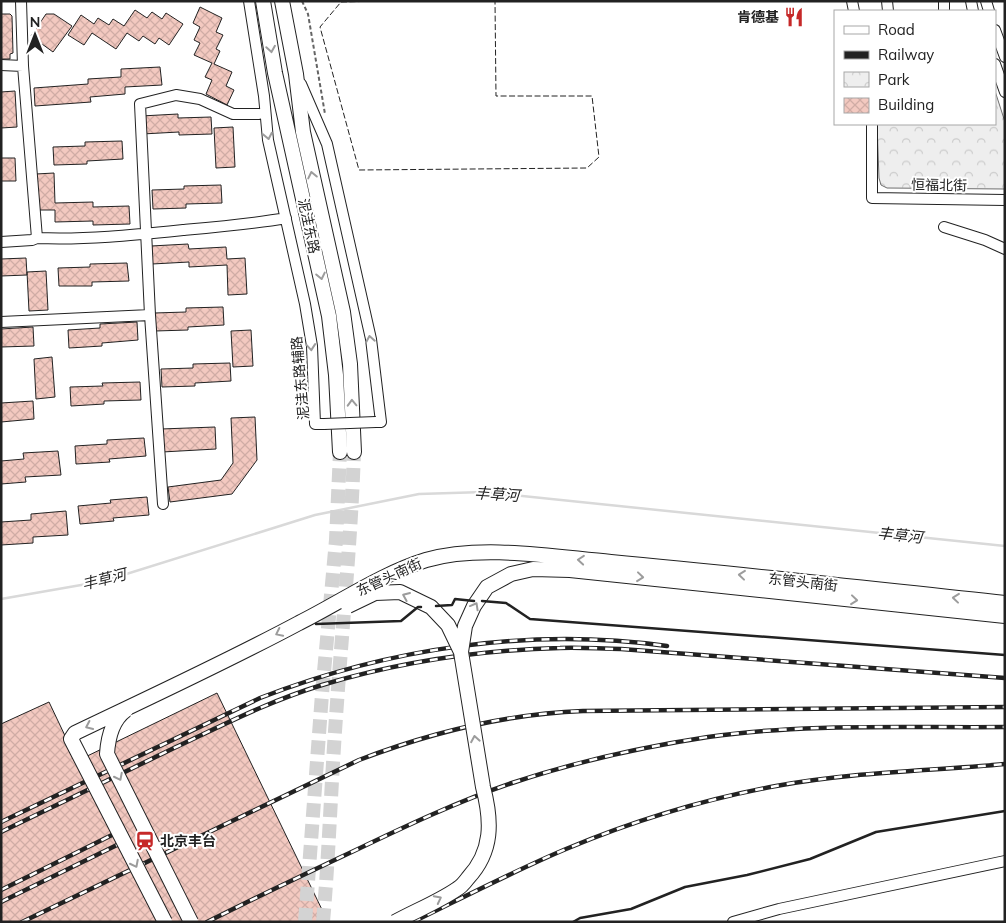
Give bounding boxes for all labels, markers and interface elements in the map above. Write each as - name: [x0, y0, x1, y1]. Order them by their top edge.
- restaurant icon: 肯德基: [783, 6, 805, 28]
- place label: 肯德基: [737, 8, 779, 26]
- north arrow: [10, 10, 60, 60]
- legend: [834, 10, 996, 125]
- text: N: [30, 13, 40, 31]
- text: Road: [878, 20, 915, 39]
- text: Railway: [878, 45, 934, 64]
- one-way arrow: [265, 46, 276, 54]
- text: Park: [878, 70, 910, 89]
- text: Building: [878, 95, 934, 114]
- one-way arrow: [262, 132, 272, 141]
- one-way arrow: [307, 170, 318, 179]
- street label: 恒福北街: [911, 176, 967, 194]
- street label: 泥洼东路: [294, 197, 324, 255]
- one-way arrow: [315, 272, 325, 281]
- street label: 泥洼东路辅路: [287, 335, 313, 421]
- one-way arrow: [366, 335, 376, 343]
- one-way arrow: [306, 343, 317, 351]
- one-way arrow: [346, 399, 357, 407]
- water label: 丰草河: [474, 483, 523, 505]
- water label: 丰草河: [877, 523, 926, 547]
- street label: 东管头南街: [353, 554, 425, 600]
- one-way arrow: [576, 554, 584, 565]
- water label: 丰草河: [80, 564, 131, 594]
- street label: 东管头南街: [767, 569, 839, 595]
- one-way arrow: [738, 570, 746, 581]
- one-way arrow: [636, 571, 644, 582]
- one-way arrow: [402, 591, 411, 602]
- one-way arrow: [952, 593, 960, 604]
- one-way arrow: [850, 594, 858, 605]
- one-way arrow: [469, 603, 479, 612]
- one-way arrow: [275, 627, 284, 637]
- one-way arrow: [85, 720, 94, 730]
- one-way arrow: [471, 735, 481, 744]
- one-way arrow: [113, 772, 123, 781]
- station icon: 北京丰台: [134, 830, 156, 852]
- place label: 北京丰台: [160, 832, 216, 850]
- one-way arrow: [129, 859, 139, 868]
- one-way arrow: [433, 895, 442, 905]

